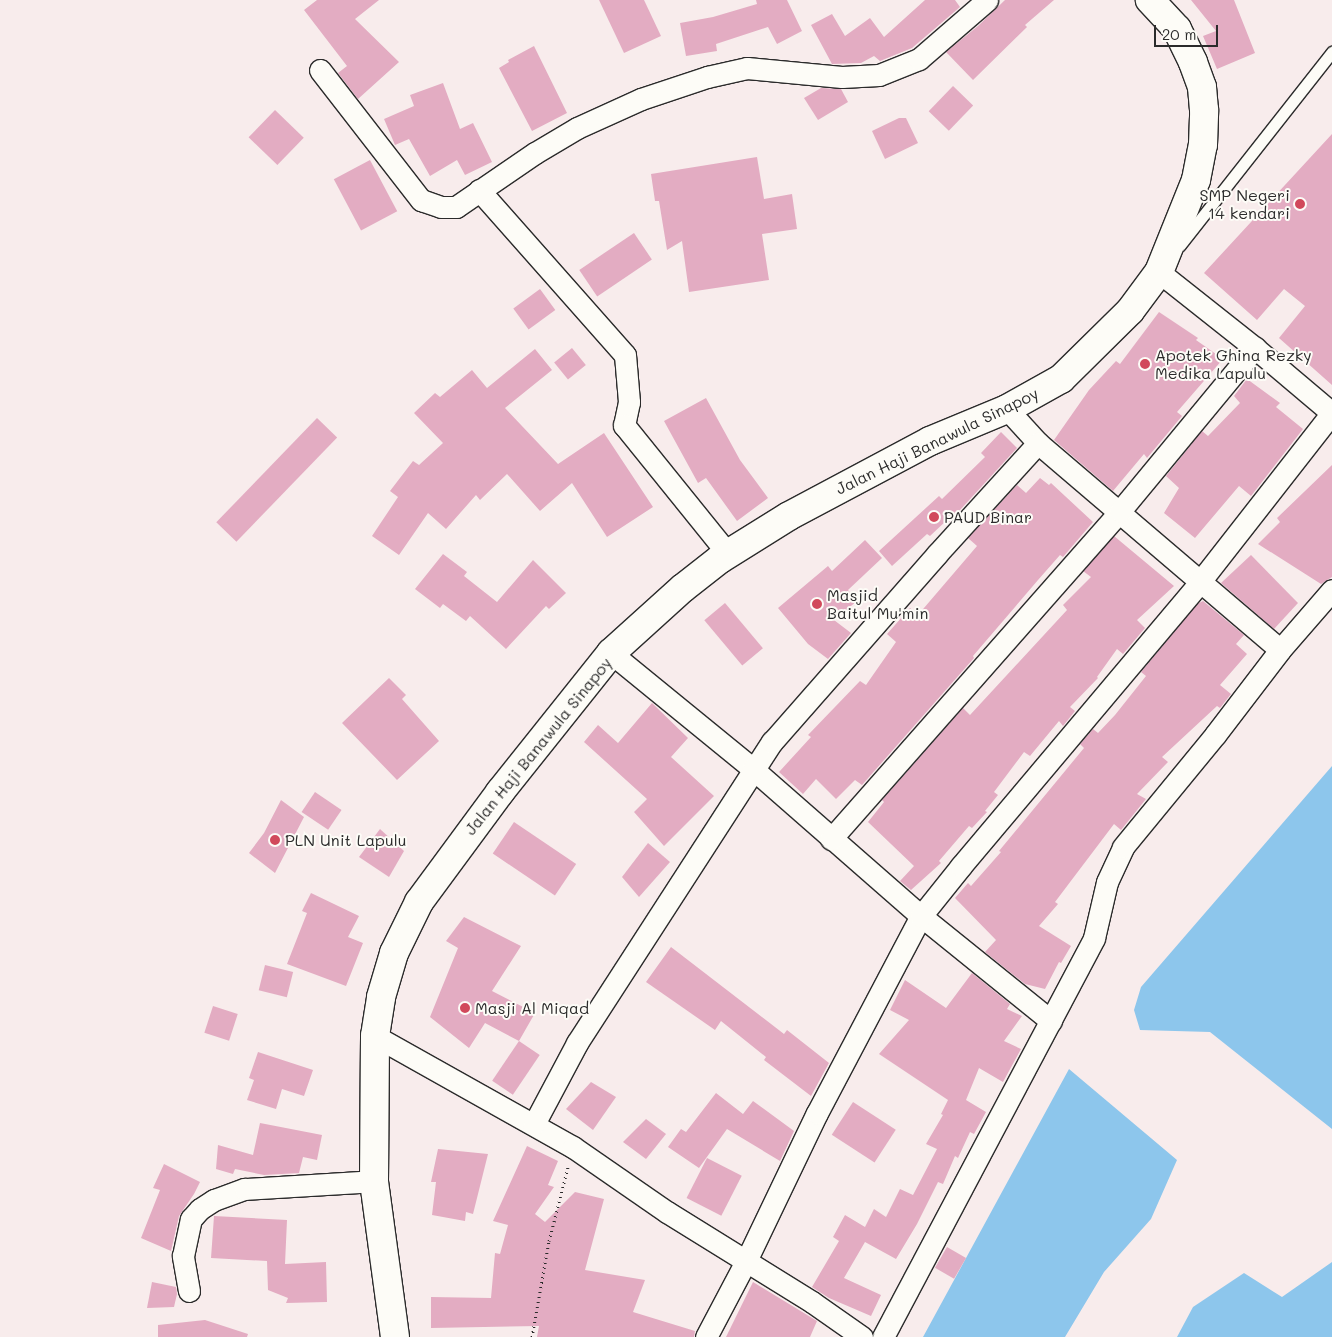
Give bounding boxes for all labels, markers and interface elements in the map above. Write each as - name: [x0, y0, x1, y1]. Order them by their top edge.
- scale bar: [1157, 15, 1221, 47]
- text: 20 m: [1162, 24, 1196, 44]
- place label: SMP Negeri 14 kendari: [1200, 185, 1290, 223]
- marker: SMP Negeri 14 kendari: [1294, 198, 1306, 210]
- place label: Apotek Ghina Rezky Medika Lapulu: [1155, 345, 1312, 383]
- marker: Apotek Ghina Rezky Medika Lapulu: [1139, 358, 1151, 370]
- street label: Jalan Haji Banawula Sinapoy: [833, 384, 1041, 498]
- place label: PAUD Binar: [944, 507, 1032, 527]
- marker: PAUD Binar: [928, 511, 940, 523]
- place label: Masjid Baitul Mu'min: [827, 585, 928, 623]
- marker: Masjid Baitul Mu'min: [811, 598, 823, 610]
- street label: Jalan Haji Banawula Sinapoy: [460, 653, 616, 839]
- place label: PLN Unit Lapulu: [285, 830, 406, 850]
- marker: PLN Unit Lapulu: [269, 834, 281, 846]
- place label: Masji Al Miqad: [475, 998, 589, 1018]
- marker: Masji Al Miqad: [459, 1002, 471, 1014]

